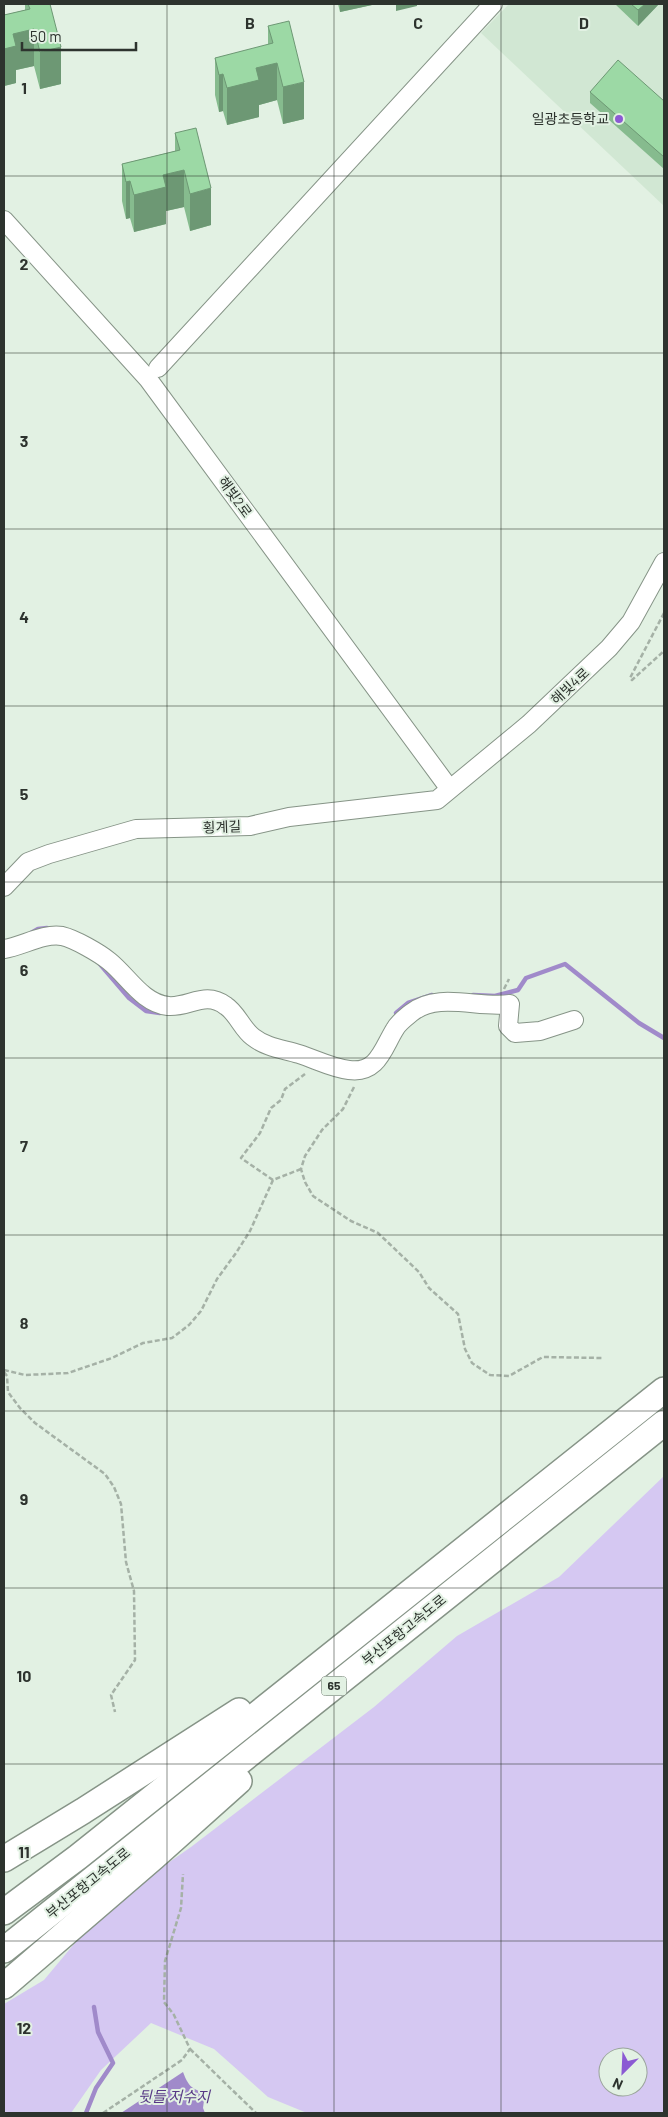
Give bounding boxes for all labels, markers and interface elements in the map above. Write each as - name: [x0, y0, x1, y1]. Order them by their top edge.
- text: B: [245, 13, 255, 32]
- text: C: [413, 13, 423, 32]
- text: D: [579, 13, 589, 32]
- scale bar: [22, 20, 136, 52]
- text: 50 m: [30, 27, 62, 45]
- text: 1: [21, 78, 27, 97]
- place label: 일광초등학교: [532, 110, 609, 127]
- marker: 일광초등학교: [613, 113, 625, 125]
- text: 2: [20, 254, 29, 273]
- text: 3: [20, 431, 28, 450]
- street label: 해빛2로: [215, 473, 256, 520]
- text: 4: [19, 607, 29, 626]
- street label: 해빛4로: [547, 664, 592, 708]
- text: 5: [20, 784, 29, 803]
- street label: 횡계길: [202, 817, 242, 836]
- text: 6: [20, 960, 29, 979]
- text: 7: [20, 1136, 28, 1155]
- text: 8: [20, 1313, 29, 1332]
- text: 9: [20, 1489, 28, 1508]
- street label: 부산포항고속도로: [358, 1591, 449, 1669]
- text: 10: [17, 1666, 31, 1685]
- road number: 65: [322, 1676, 346, 1695]
- text: 11: [18, 1842, 30, 1861]
- street label: 부산포항고속도로: [42, 1844, 133, 1922]
- text: 12: [17, 2018, 31, 2037]
- north arrow: [598, 2047, 648, 2097]
- text: N: [610, 2075, 625, 2094]
- water label: 뒷들 저수지: [138, 2087, 211, 2105]

